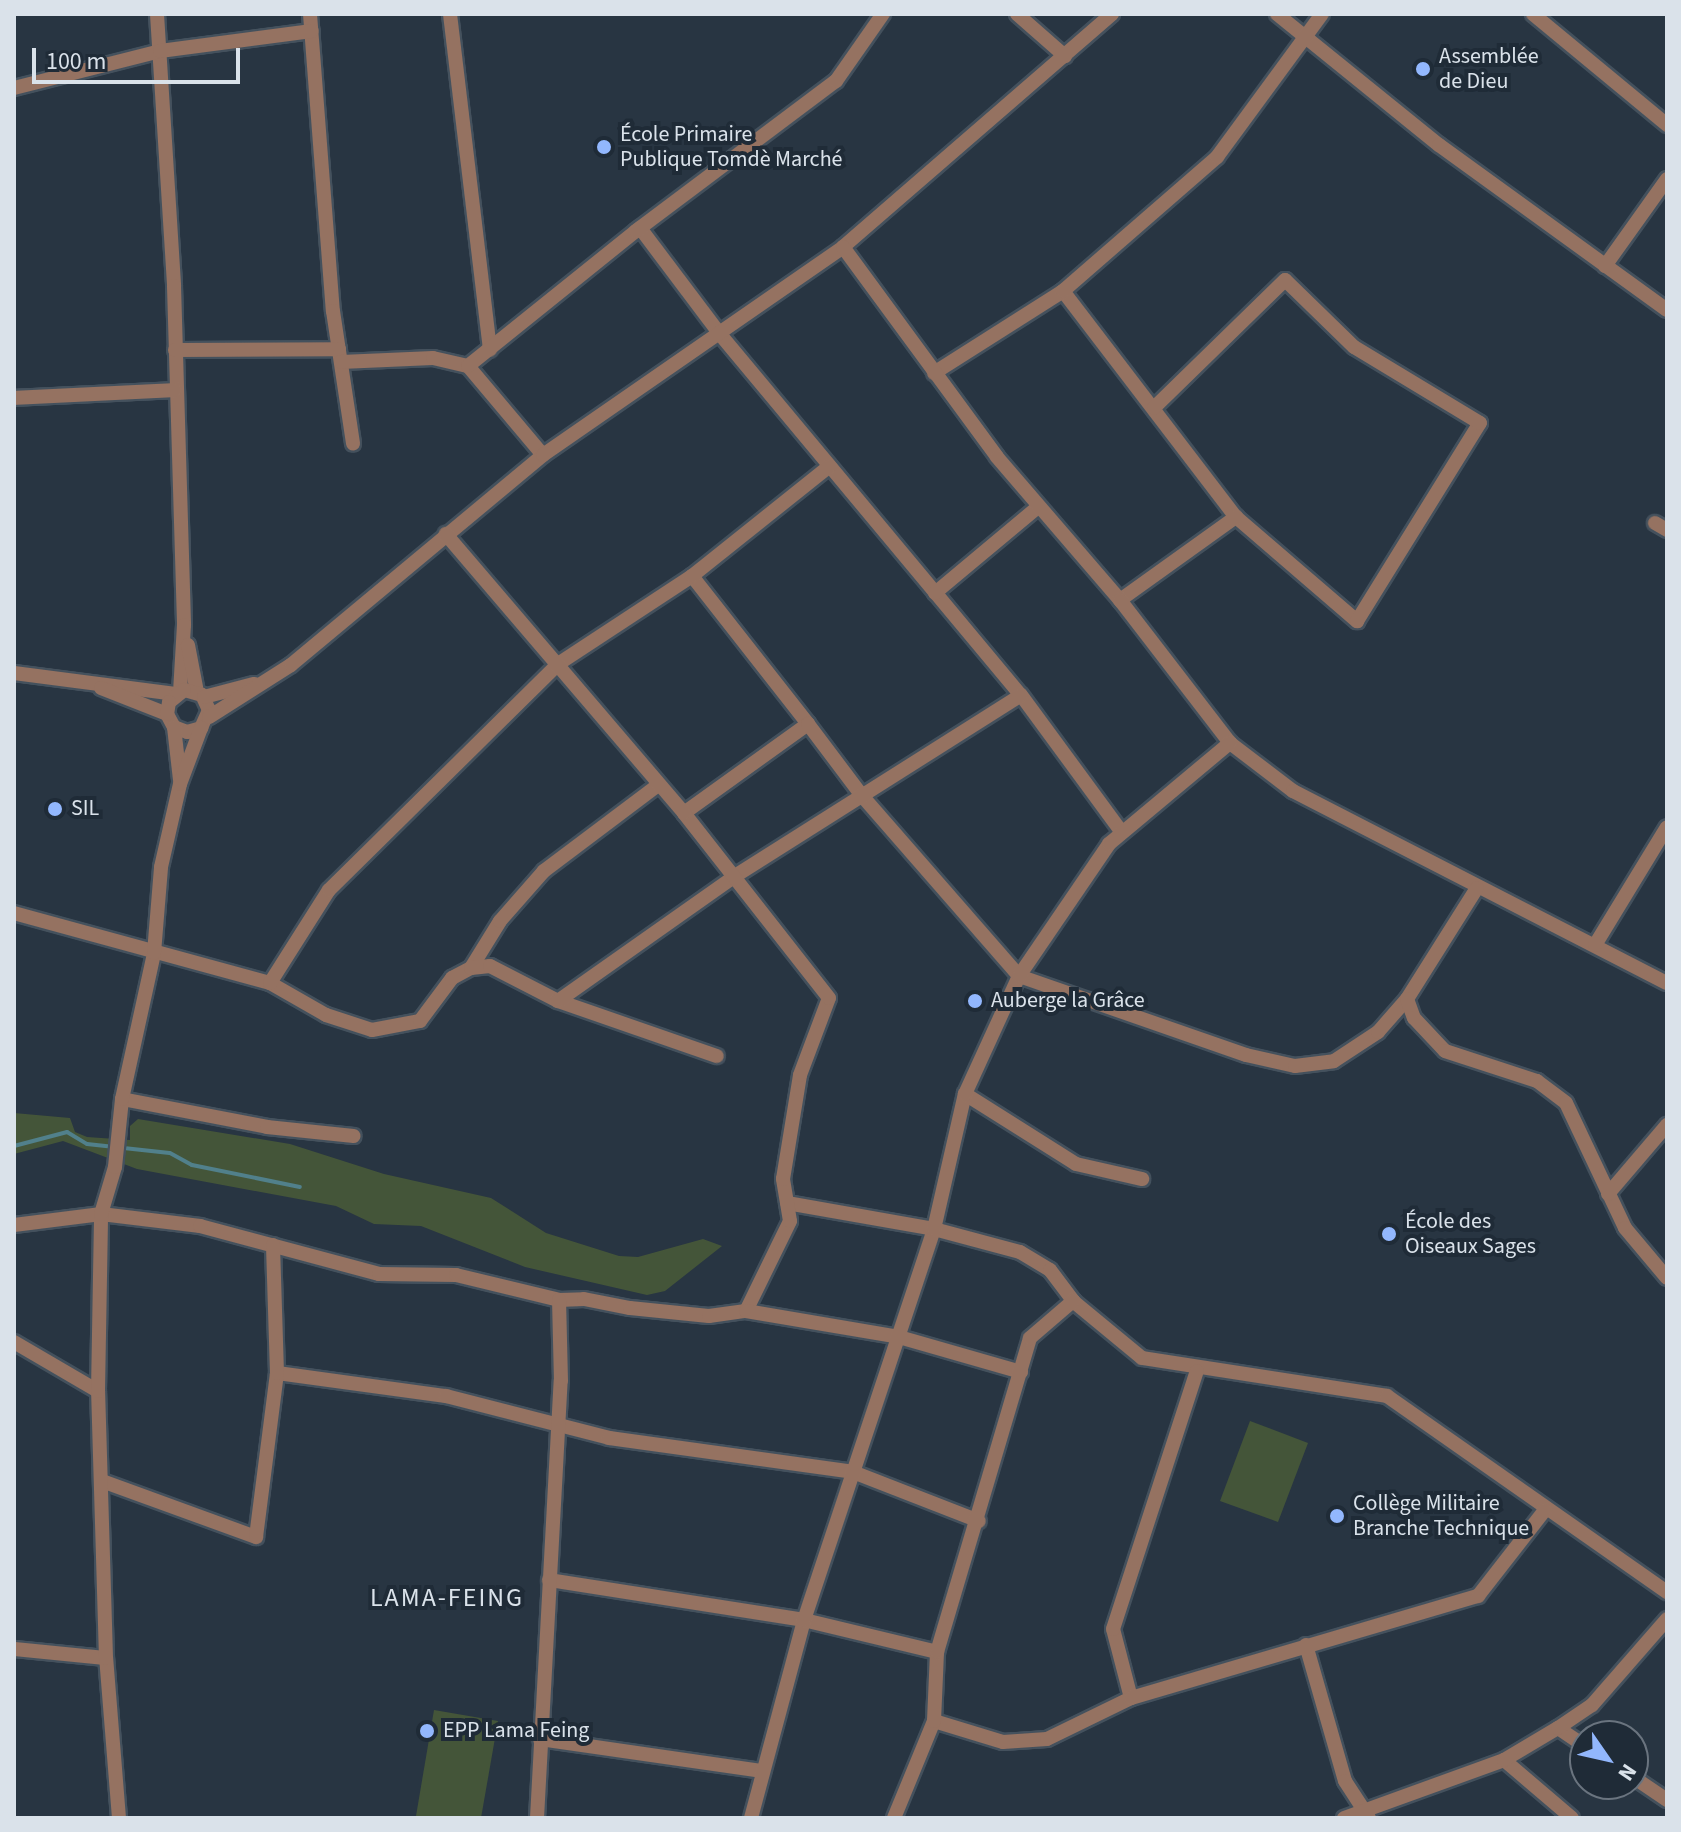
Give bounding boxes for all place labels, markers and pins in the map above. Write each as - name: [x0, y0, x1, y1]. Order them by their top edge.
- place label: Assemblée de Dieu: [1439, 43, 1539, 94]
- marker: Assemblée de Dieu: [1414, 60, 1432, 78]
- place label: École Primaire Publique Tomdè Marché: [620, 121, 843, 172]
- marker: École Primaire Publique Tomdè Marché: [595, 138, 613, 156]
- place label: SIL: [71, 796, 99, 822]
- marker: SIL: [46, 800, 64, 818]
- place label: Auberge la Grâce: [991, 988, 1145, 1014]
- marker: Auberge la Grâce: [966, 992, 984, 1010]
- place label: École des Oiseaux Sages: [1405, 1208, 1536, 1260]
- marker: École des Oiseaux Sages: [1380, 1225, 1398, 1243]
- place label: Collège Militaire Branche Technique: [1353, 1490, 1529, 1542]
- marker: Collège Militaire Branche Technique: [1328, 1507, 1346, 1525]
- place label: EPP Lama Feing: [443, 1718, 589, 1744]
- marker: EPP Lama Feing: [418, 1722, 436, 1740]

